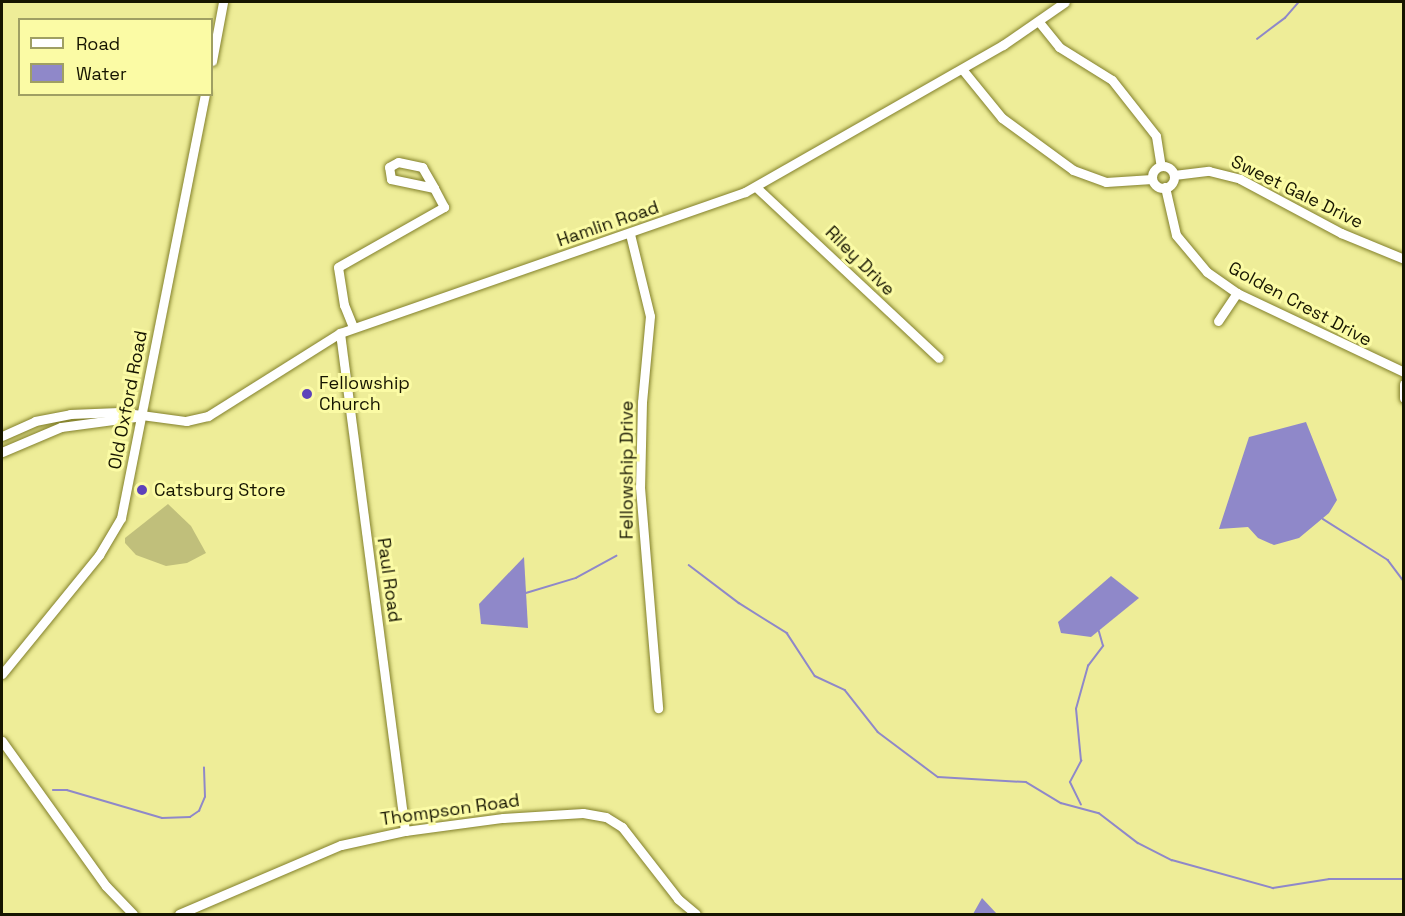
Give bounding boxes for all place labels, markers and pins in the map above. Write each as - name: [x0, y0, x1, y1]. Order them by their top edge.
- place label: Fellowship Church: [319, 373, 410, 416]
- marker: Fellowship Church: [300, 387, 314, 401]
- place label: Catsburg Store: [154, 479, 286, 501]
- marker: Catsburg Store: [135, 483, 149, 497]

